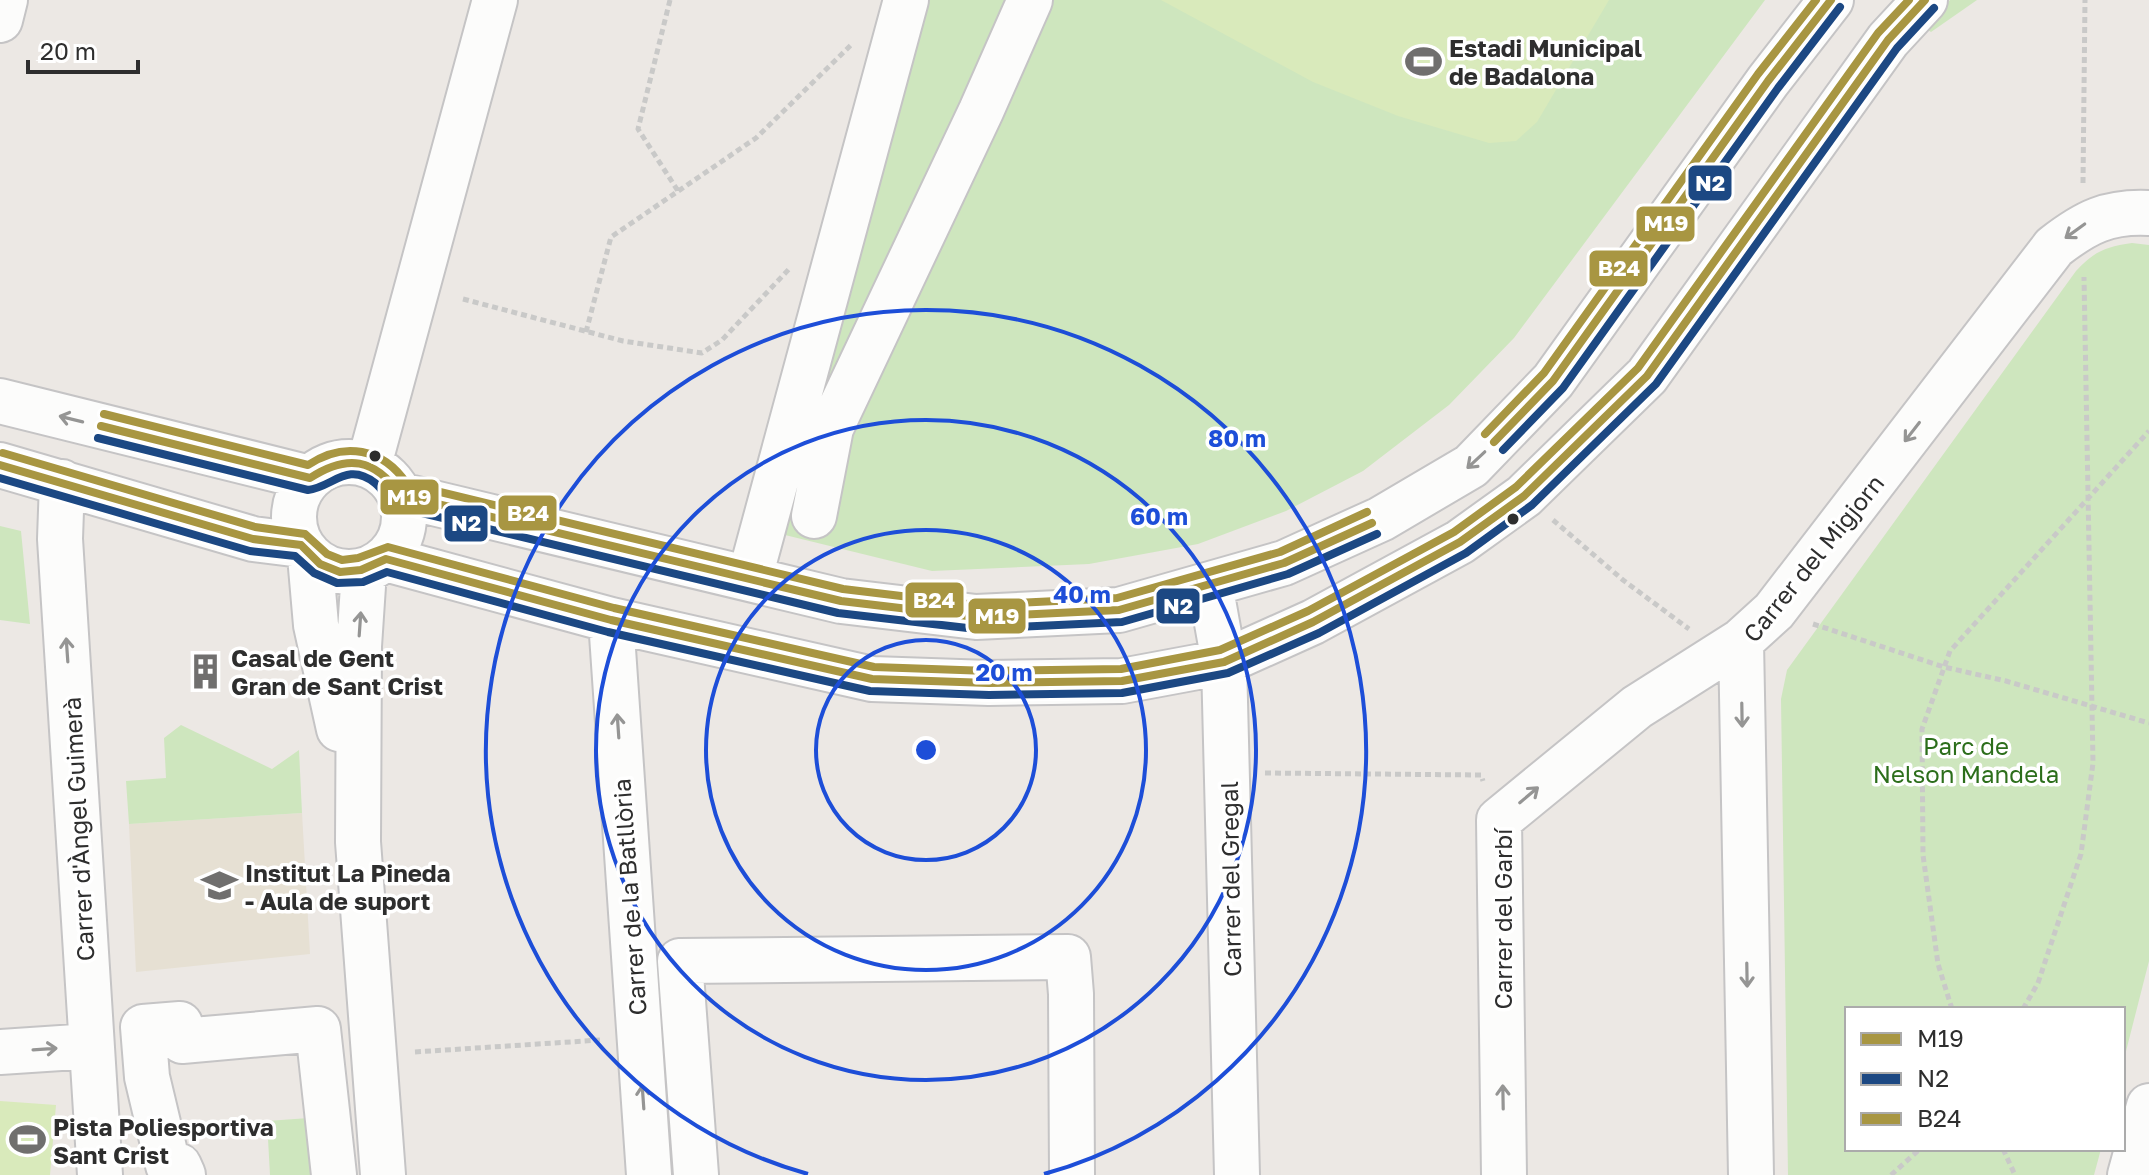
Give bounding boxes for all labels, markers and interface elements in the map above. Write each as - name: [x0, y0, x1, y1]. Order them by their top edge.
- scale bar: [28, 24, 138, 74]
- place label: Estadi Municipal de Badalona: [1449, 33, 1642, 90]
- text: 20 m: [40, 36, 96, 65]
- sports icon: Estadi Municipal de Badalona: [1404, 42, 1442, 80]
- line badge: N2: [1687, 164, 1733, 202]
- text: N2: [1695, 169, 1725, 196]
- line badge: M19: [1635, 205, 1696, 243]
- text: M19: [1644, 209, 1688, 236]
- one-way arrow: [2065, 223, 2087, 239]
- line badge: B24: [1588, 249, 1649, 288]
- text: B24: [1598, 254, 1640, 281]
- one-way arrow: [59, 410, 84, 425]
- one-way arrow: [1903, 421, 1920, 442]
- text: 80 m: [1208, 423, 1266, 452]
- unlabelled marker: [367, 448, 383, 464]
- one-way arrow: [1466, 450, 1486, 469]
- street label: Carrer del Migjorn: [1737, 469, 1889, 647]
- line badge: M19: [379, 478, 440, 516]
- text: M19: [387, 483, 431, 510]
- line badge: B24: [497, 494, 558, 532]
- text: B24: [507, 499, 549, 526]
- text: 60 m: [1130, 501, 1188, 530]
- line badge: N2: [443, 504, 489, 543]
- text: N2: [451, 509, 481, 536]
- unlabelled marker: [1505, 511, 1521, 527]
- text: 40 m: [1053, 579, 1111, 608]
- line badge: B24: [904, 581, 965, 619]
- text: B24: [913, 586, 955, 613]
- line badge: N2: [1155, 587, 1201, 625]
- text: N2: [1163, 592, 1193, 619]
- line badge: M19: [967, 597, 1027, 635]
- text: M19: [975, 602, 1019, 629]
- one-way arrow: [353, 611, 368, 638]
- one-way arrow: [59, 637, 74, 664]
- place label: Casal de Gent Gran de Sant Crist: [231, 643, 443, 700]
- building icon: Casal de Gent Gran de Sant Crist: [186, 652, 224, 690]
- text: 20 m: [975, 657, 1033, 686]
- street label: Carrer d'Àngel Guimerà: [57, 696, 99, 962]
- one-way arrow: [1735, 701, 1750, 728]
- one-way arrow: [610, 713, 625, 740]
- park label: Parc de Nelson Mandela: [1873, 731, 2059, 788]
- centre of rings: [912, 736, 940, 764]
- street label: Carrer de la Batllòria: [606, 778, 652, 1016]
- street label: Carrer del Gregal: [1214, 781, 1246, 977]
- one-way arrow: [1518, 786, 1538, 804]
- street label: Carrer del Garbí: [1488, 827, 1517, 1010]
- place label: Institut La Pineda - Aula de suport: [245, 858, 451, 915]
- school or university icon: Institut La Pineda - Aula de suport: [200, 867, 238, 905]
- one-way arrow: [1739, 961, 1755, 988]
- legend: [1845, 1007, 2125, 1151]
- text: M19: [1917, 1023, 1964, 1052]
- one-way arrow: [32, 1041, 58, 1056]
- text: N2: [1917, 1063, 1949, 1092]
- one-way arrow: [635, 1084, 650, 1111]
- one-way arrow: [1495, 1084, 1510, 1111]
- text: B24: [1917, 1103, 1962, 1132]
- place label: Pista Poliesportiva Sant Crist: [53, 1112, 274, 1169]
- sports icon: Pista Poliesportiva Sant Crist: [8, 1121, 46, 1159]

